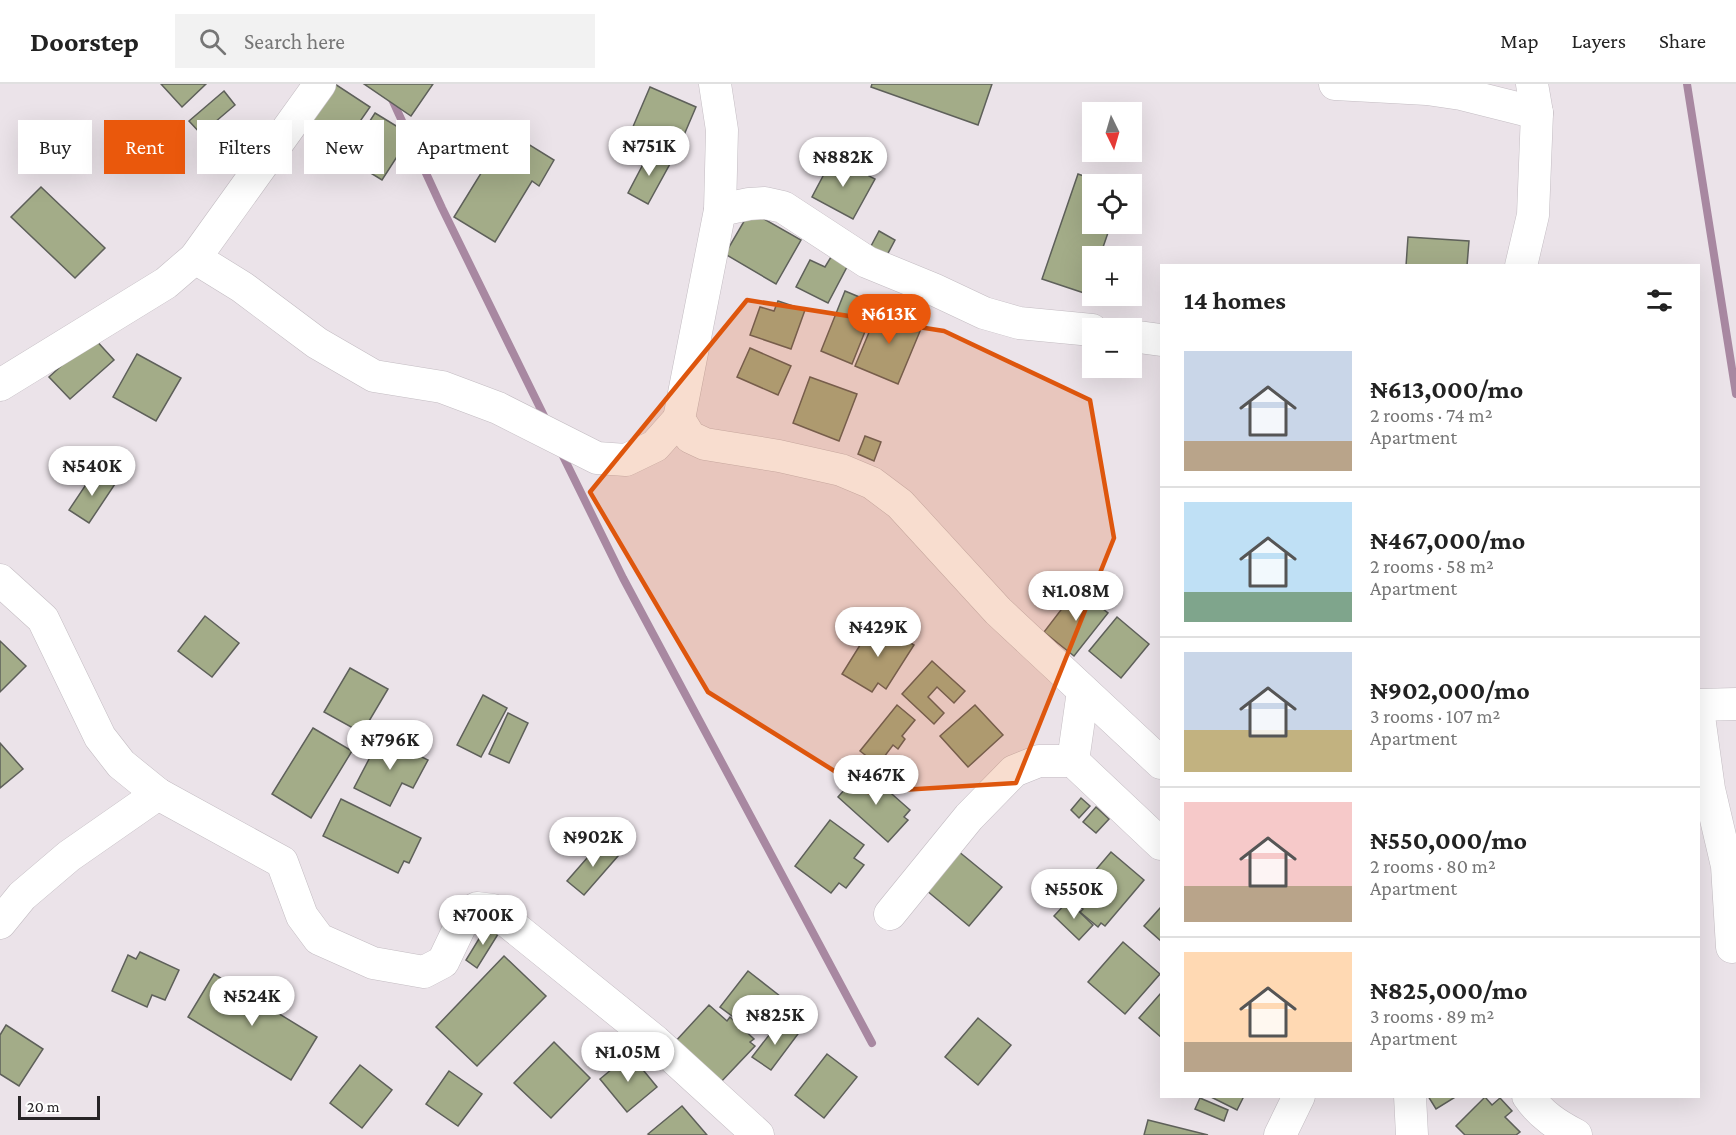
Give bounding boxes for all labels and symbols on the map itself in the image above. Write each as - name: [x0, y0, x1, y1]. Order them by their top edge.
- north arrow: [1082, 102, 1142, 162]
- pin: ₦751K: [607, 126, 691, 177]
- pin: ₦882K: [801, 137, 885, 188]
- pin: ₦613K: [847, 294, 931, 345]
- pin: ₦540K: [50, 446, 134, 497]
- pin: ₦1.08M: [1027, 571, 1125, 622]
- pin: ₦429K: [836, 607, 920, 658]
- pin: ₦796K: [348, 720, 432, 771]
- pin: ₦467K: [834, 755, 918, 806]
- pin: ₦902K: [551, 817, 635, 868]
- pin: ₦550K: [1032, 869, 1116, 920]
- pin: ₦700K: [441, 895, 525, 946]
- pin: ₦524K: [210, 976, 294, 1027]
- pin: ₦825K: [733, 995, 817, 1046]
- pin: ₦1.05M: [579, 1032, 677, 1083]
- scale bar: [18, 1093, 100, 1120]

